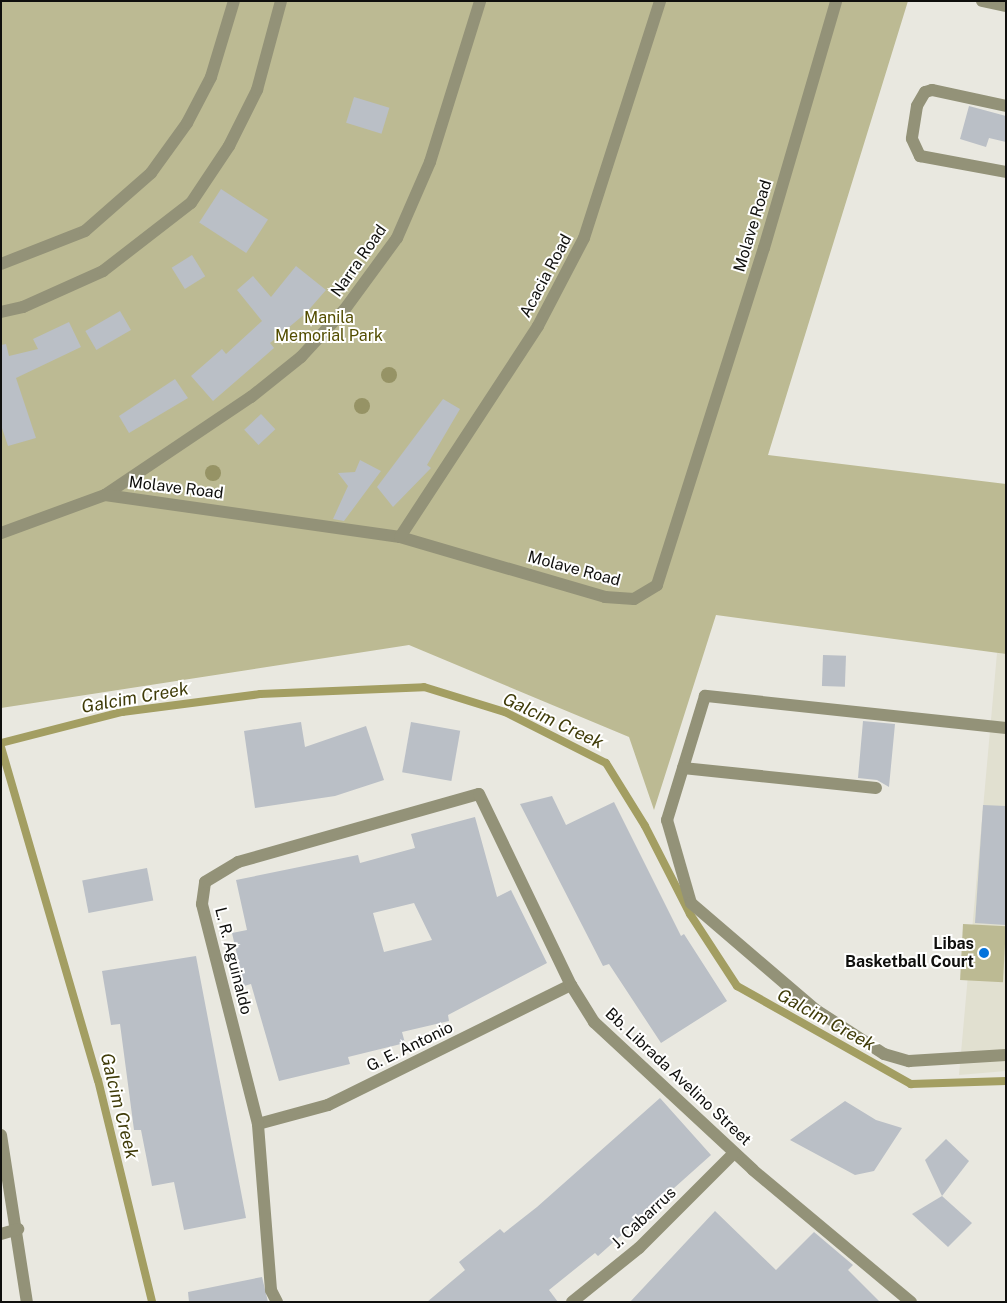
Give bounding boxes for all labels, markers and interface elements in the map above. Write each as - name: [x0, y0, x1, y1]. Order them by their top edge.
- street label: Molave Road: [730, 178, 776, 274]
- street label: Narra Road: [327, 221, 391, 301]
- street label: Acacia Road: [516, 231, 576, 321]
- park label: Manila Memorial Park: [275, 308, 383, 346]
- street label: Molave Road: [128, 473, 224, 503]
- street label: Molave Road: [526, 547, 622, 591]
- water label: Galcim Creek: [80, 678, 190, 718]
- water label: Galcim Creek: [499, 688, 607, 754]
- street label: L. R. Aguinaldo: [210, 905, 256, 1017]
- place label: Libas Basketball Court: [845, 934, 974, 972]
- marker: Libas Basketball Court: [978, 947, 990, 959]
- water label: Galcim Creek: [773, 984, 879, 1056]
- street label: Bb. Librada Avelino Street: [601, 1004, 755, 1150]
- street label: G. E. Antonio: [364, 1018, 456, 1076]
- water label: Galcim Creek: [95, 1051, 143, 1161]
- street label: J. Cabarrus: [608, 1183, 680, 1253]

